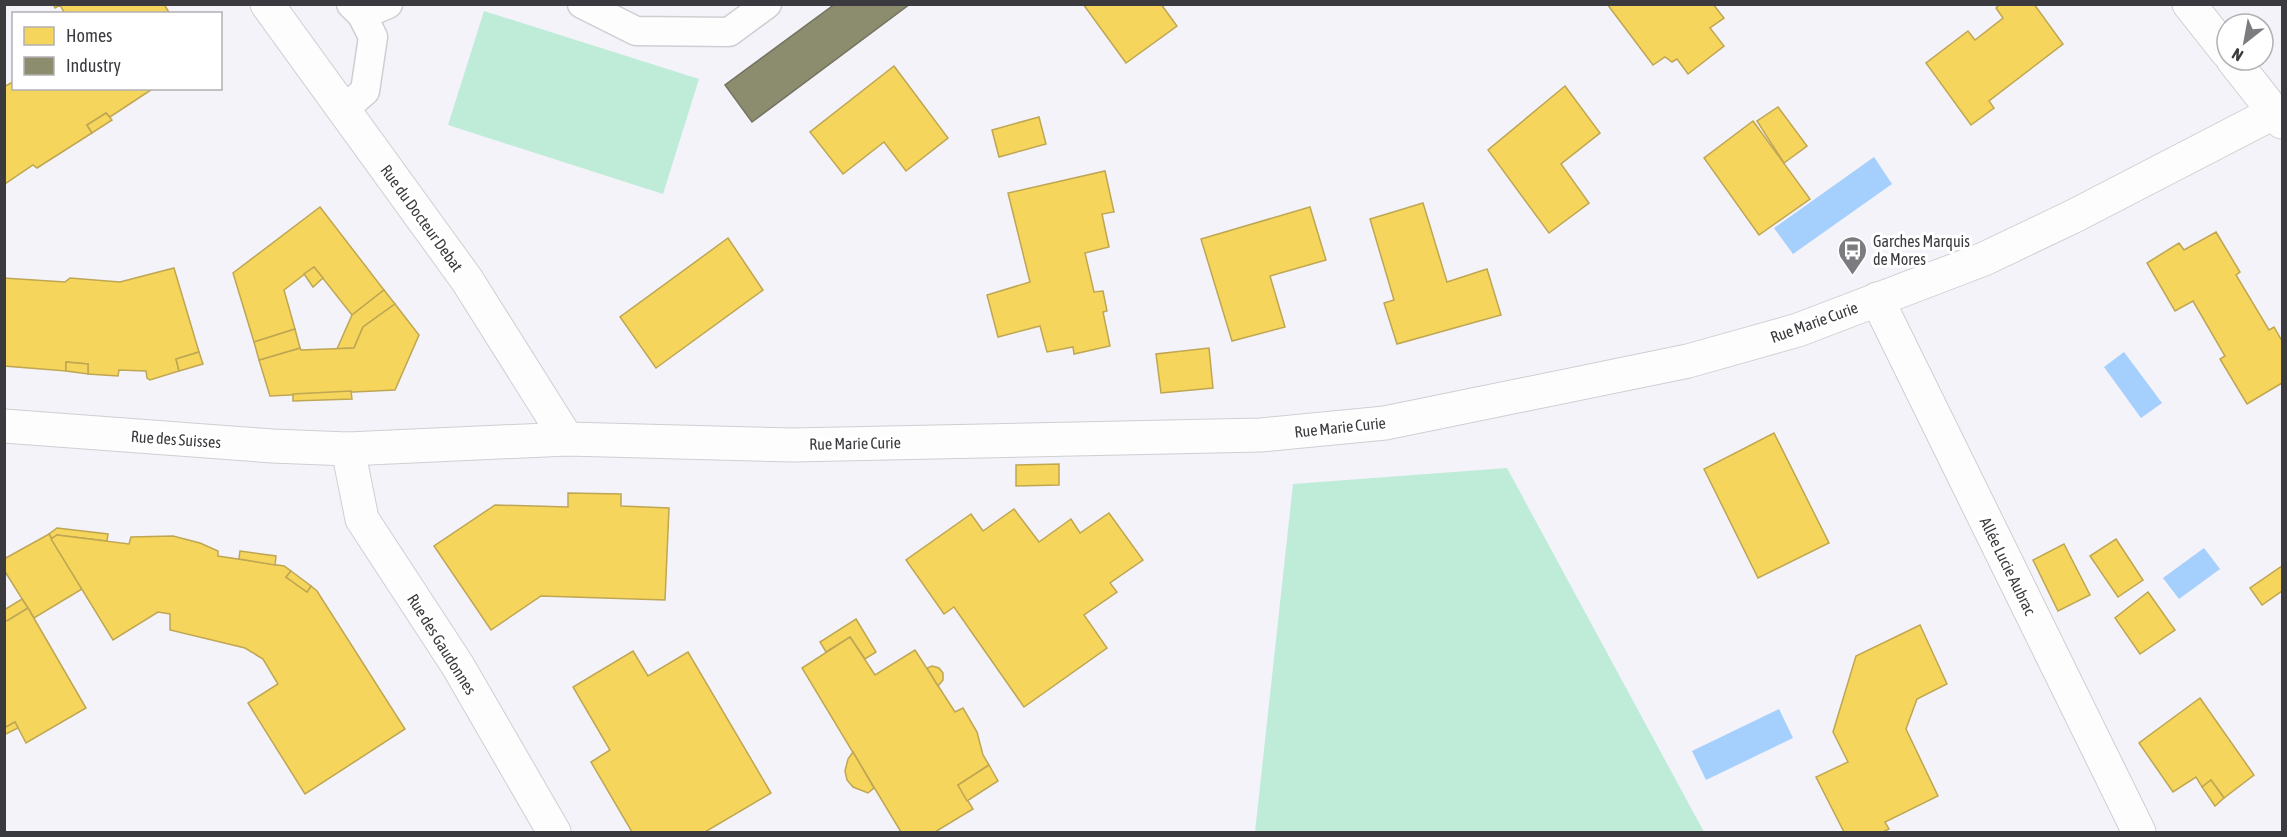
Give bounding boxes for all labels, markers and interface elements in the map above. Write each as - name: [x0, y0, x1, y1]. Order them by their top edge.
- legend: [12, 12, 222, 90]
- north arrow: [2215, 12, 2275, 72]
- text: Homes: [66, 25, 112, 46]
- text: N: [2229, 45, 2246, 65]
- text: Industry: [66, 55, 121, 76]
- street label: Rue du Docteur Debat: [377, 161, 467, 275]
- place label: Garches Marquis de Mores: [1873, 232, 1970, 268]
- bus stop icon: Garches Marquis de Mores: [1836, 234, 1868, 276]
- street label: Rue Marie Curie: [1768, 298, 1860, 346]
- street label: Rue Marie Curie: [1293, 413, 1387, 441]
- street label: Rue des Suisses: [130, 427, 222, 451]
- street label: Rue Marie Curie: [809, 433, 901, 453]
- street label: Allée Lucie Aubrac: [1977, 514, 2040, 618]
- street label: Rue des Gaudonnes: [404, 590, 480, 698]

